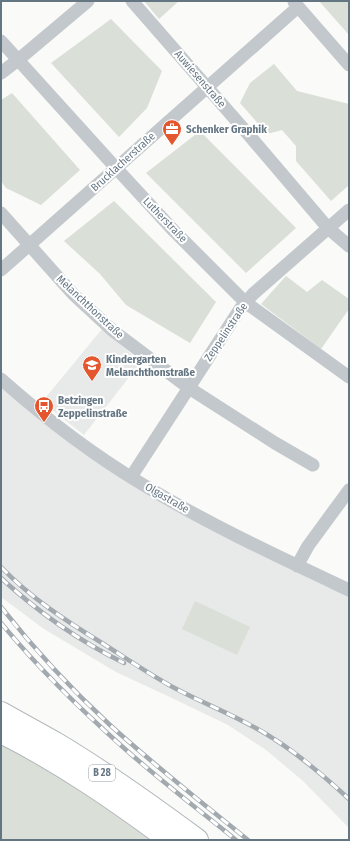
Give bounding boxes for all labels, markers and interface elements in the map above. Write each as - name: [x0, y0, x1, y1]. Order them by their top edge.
- street label: Auwiesenstraße: [172, 48, 228, 110]
- office icon: Schenker Graphik: [161, 118, 183, 146]
- place label: Schenker Graphik: [186, 123, 267, 136]
- street label: Brucklacherstraße: [88, 130, 158, 194]
- street label: Lutherstraße: [140, 195, 190, 245]
- street label: Melanchthonstraße: [54, 272, 126, 342]
- street label: Zeppelinstraße: [202, 300, 250, 364]
- place label: Kindergarten Melanchthonstraße: [106, 353, 195, 379]
- school or university icon: Kindergarten Melanchthonstraße: [81, 354, 103, 382]
- place label: Betzingen Zeppelinstraße: [58, 394, 128, 420]
- bus stop icon: Betzingen Zeppelinstraße: [33, 395, 55, 423]
- street label: Olgastraße: [143, 480, 191, 516]
- road number: B 28: [89, 765, 115, 781]

